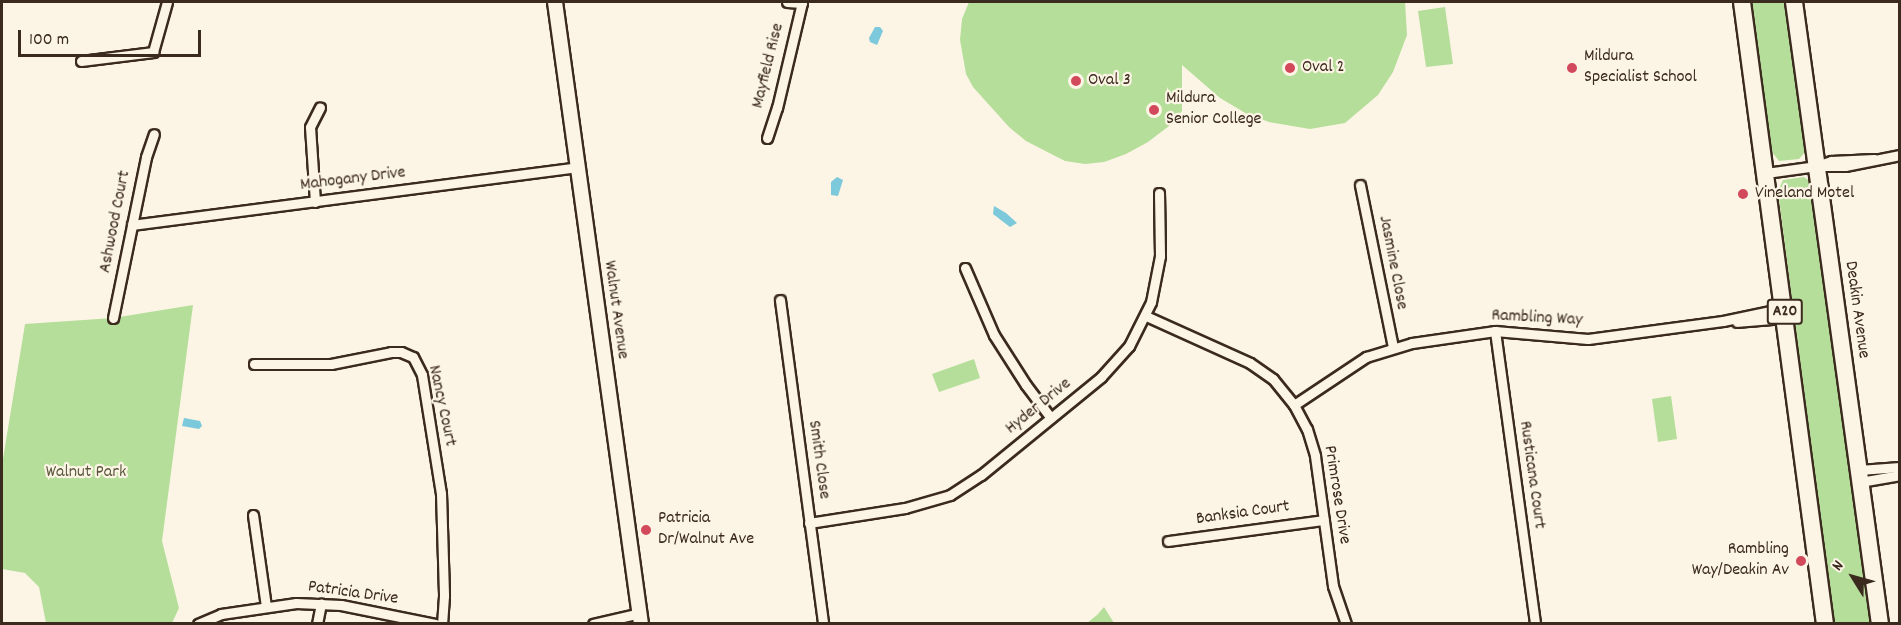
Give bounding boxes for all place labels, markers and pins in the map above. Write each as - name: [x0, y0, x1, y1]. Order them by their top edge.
- place label: Mildura Specialist School: [1584, 47, 1697, 90]
- place label: Oval 2: [1302, 57, 1345, 79]
- marker: Oval 2: [1283, 61, 1297, 75]
- marker: Mildura Specialist School: [1565, 61, 1579, 75]
- place label: Oval 3: [1088, 70, 1131, 92]
- marker: Oval 3: [1069, 74, 1083, 88]
- place label: Mildura Senior College: [1166, 89, 1261, 132]
- marker: Mildura Senior College: [1147, 103, 1161, 117]
- place label: Vineland Motel: [1755, 183, 1854, 205]
- marker: Vineland Motel: [1736, 187, 1750, 201]
- place label: Patricia Dr/Walnut Ave: [658, 509, 754, 552]
- marker: Patricia Dr/Walnut Ave: [639, 523, 653, 537]
- place label: Rambling Way/Deakin Av: [1692, 540, 1789, 582]
- marker: Rambling Way/Deakin Av: [1794, 554, 1808, 568]

